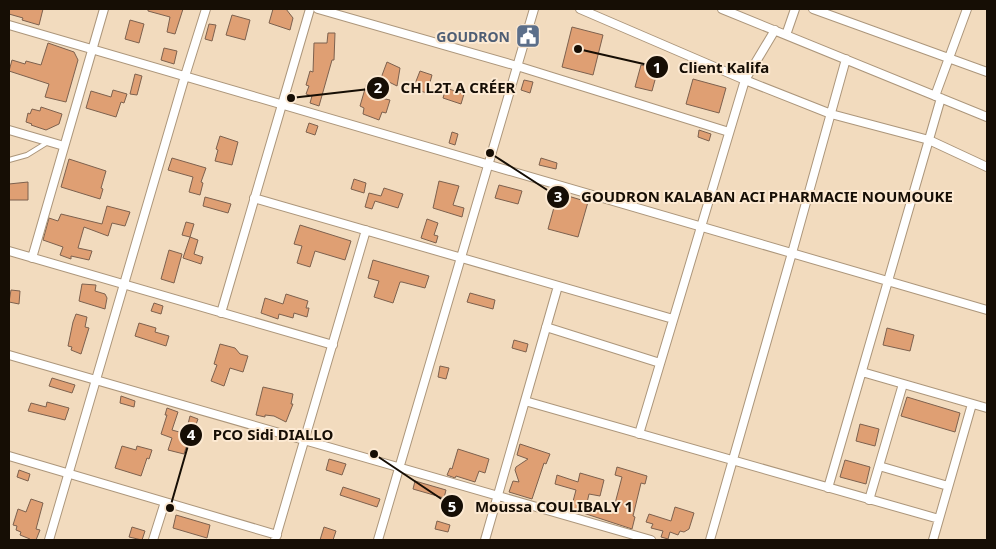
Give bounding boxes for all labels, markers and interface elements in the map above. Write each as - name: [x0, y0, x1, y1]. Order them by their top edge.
- public building icon: GOUDRON: [515, 23, 541, 49]
- place label: GOUDRON: [436, 27, 510, 46]
- callout: Client Kalifa: [644, 52, 779, 82]
- text: 1: [653, 57, 661, 77]
- text: Client Kalifa: [679, 57, 769, 77]
- callout: CH L2T A CRÉER: [365, 73, 525, 103]
- text: 2: [374, 77, 383, 97]
- text: CH L2T A CRÉER: [401, 77, 516, 97]
- callout: GOUDRON KALABAN ACI PHARMACIE NOUMOUKE: [546, 182, 963, 212]
- text: 3: [554, 186, 562, 206]
- text: GOUDRON KALABAN ACI PHARMACIE NOUMOUKE: [581, 186, 953, 206]
- callout: PCO Sidi DIALLO: [178, 420, 344, 450]
- text: 4: [187, 424, 196, 444]
- text: PCO Sidi DIALLO: [213, 424, 333, 444]
- callout: Moussa COULIBALY 1: [439, 491, 643, 521]
- text: 5: [448, 496, 456, 516]
- text: Moussa COULIBALY 1: [475, 496, 633, 516]

